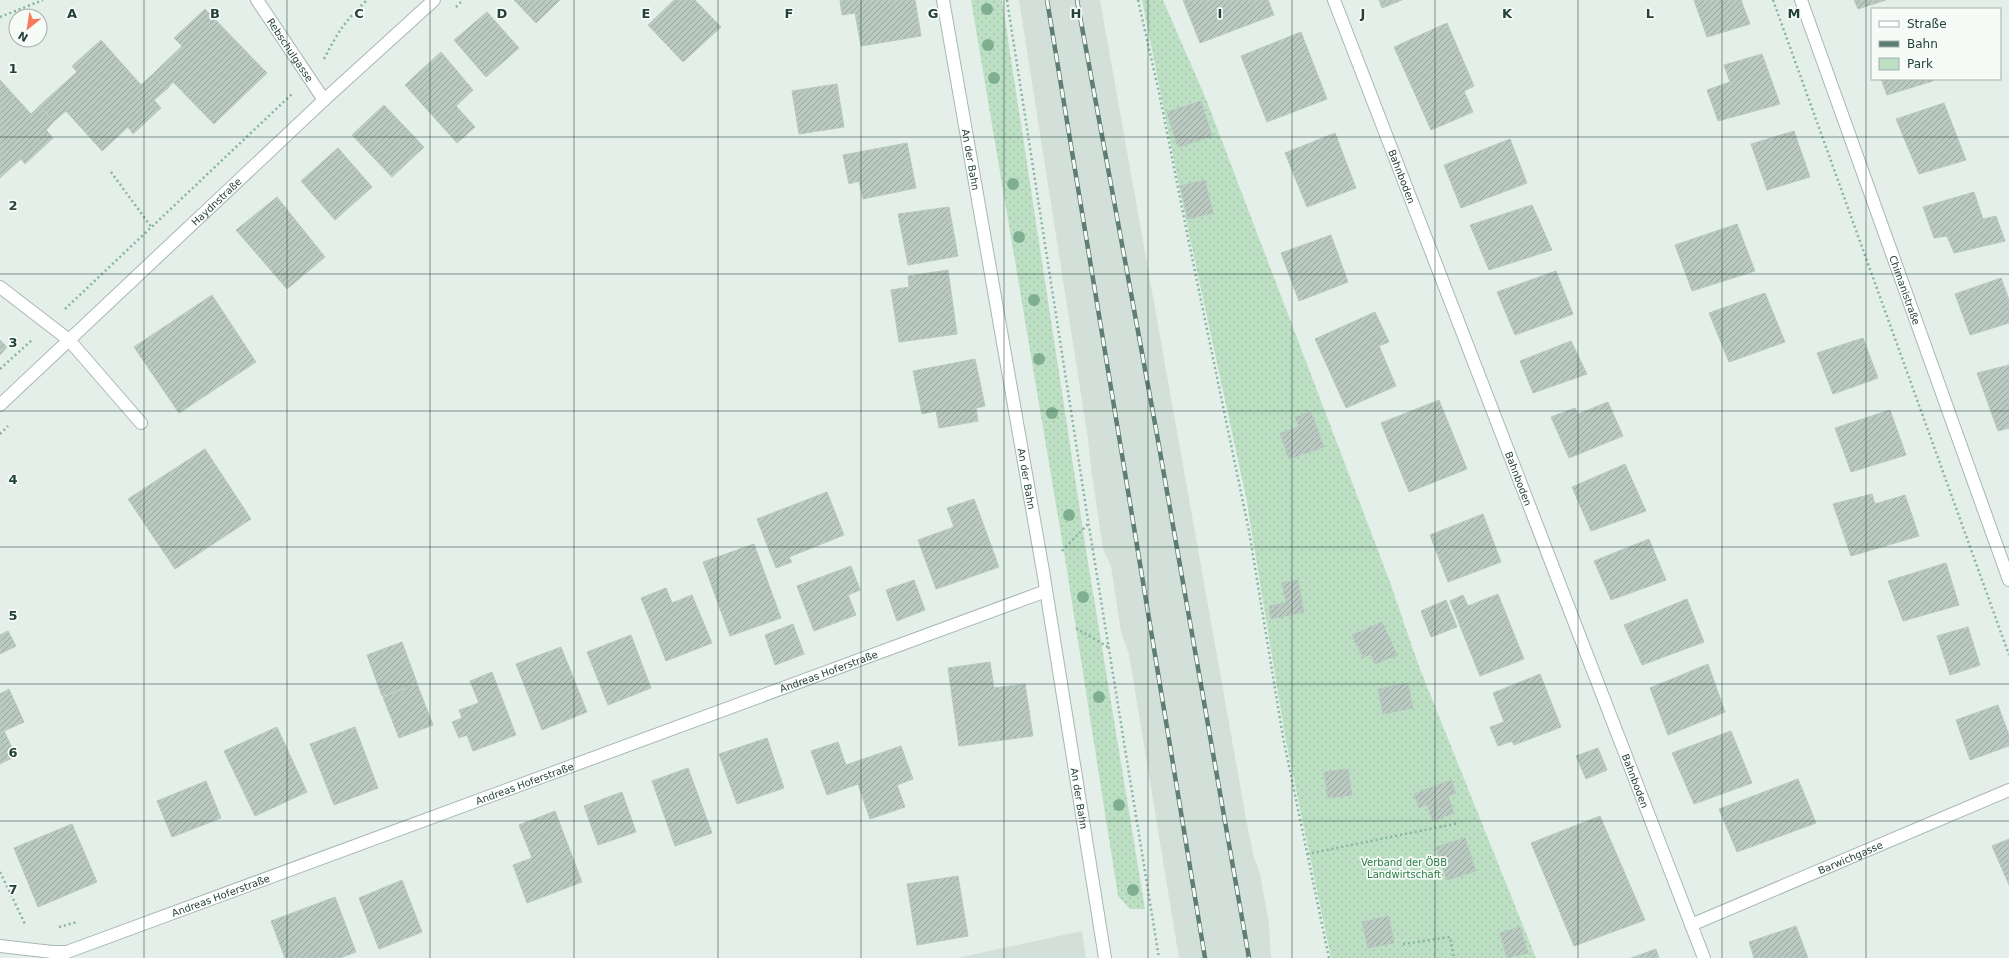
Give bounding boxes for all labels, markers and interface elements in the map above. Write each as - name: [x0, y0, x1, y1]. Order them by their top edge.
- text: A: [67, 6, 77, 21]
- text: B: [210, 6, 220, 21]
- text: C: [354, 6, 364, 21]
- text: D: [497, 6, 508, 21]
- text: E: [642, 6, 650, 21]
- text: F: [785, 6, 793, 21]
- text: G: [928, 6, 938, 21]
- text: H: [1071, 6, 1081, 21]
- text: I: [1218, 6, 1222, 21]
- text: J: [1360, 6, 1365, 21]
- text: K: [1502, 6, 1513, 21]
- text: L: [1646, 6, 1654, 21]
- text: M: [1788, 6, 1800, 21]
- north arrow: [8, 8, 48, 48]
- legend: [1871, 8, 2001, 80]
- street label: Rebschulgasse: [265, 16, 315, 84]
- text: Straße: [1907, 17, 1947, 31]
- text: N: [16, 28, 30, 44]
- text: Bahn: [1907, 37, 1938, 51]
- text: Park: [1907, 57, 1933, 71]
- text: 1: [8, 61, 18, 76]
- street label: An der Bahn: [960, 128, 981, 191]
- street label: Bahnboden: [1386, 148, 1417, 205]
- street label: Haydnstraße: [189, 176, 244, 228]
- text: 2: [8, 198, 18, 213]
- street label: Chimanistraße: [1887, 254, 1922, 326]
- text: 3: [8, 335, 18, 350]
- street label: An der Bahn: [1016, 447, 1037, 510]
- street label: Bahnboden: [1503, 450, 1534, 507]
- text: 4: [8, 472, 18, 487]
- text: 5: [8, 608, 18, 623]
- street label: Andreas Hoferstraße: [778, 649, 879, 695]
- text: 6: [8, 745, 18, 760]
- street label: Bahnboden: [1620, 752, 1650, 810]
- street label: Andreas Hoferstraße: [474, 761, 575, 807]
- street label: An der Bahn: [1069, 767, 1089, 830]
- street label: Barwichgasse: [1817, 839, 1884, 876]
- park label: Verband der ÖBB Landwirtschaft: [1361, 856, 1447, 880]
- street label: Andreas Hoferstraße: [170, 873, 271, 919]
- text: 7: [8, 882, 18, 897]

